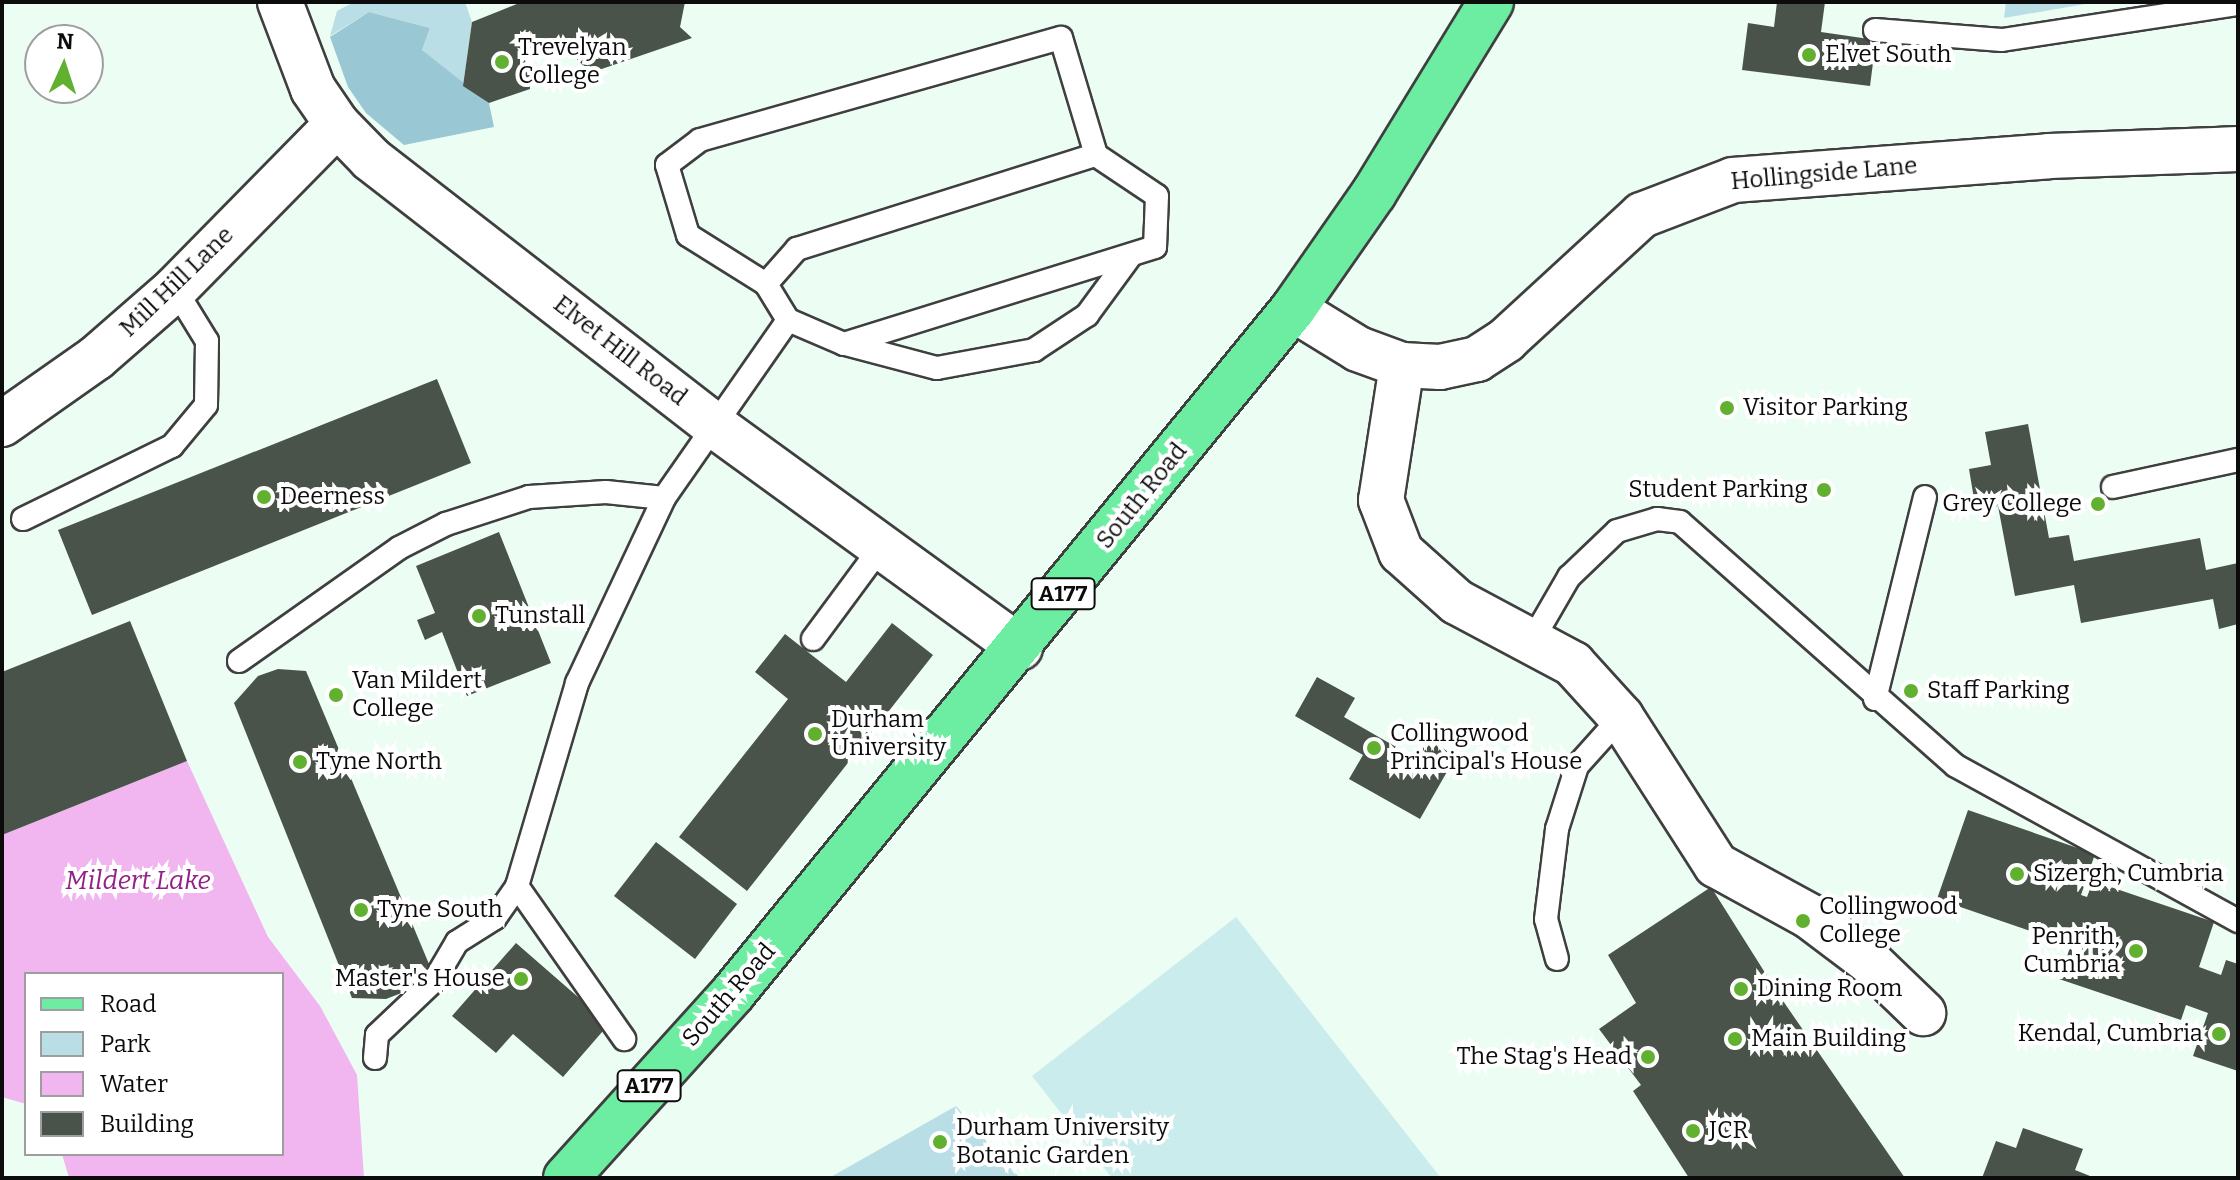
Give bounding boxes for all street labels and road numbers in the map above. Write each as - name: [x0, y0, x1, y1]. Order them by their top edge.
- street label: Hollingside Lane: [1730, 152, 1918, 196]
- street label: Mill Hill Lane: [114, 221, 240, 343]
- street label: Elvet Hill Road: [548, 290, 692, 412]
- street label: South Road: [1091, 437, 1193, 555]
- road number: A177: [1029, 576, 1097, 612]
- street label: South Road: [676, 937, 782, 1053]
- road number: A177: [615, 1068, 683, 1104]

